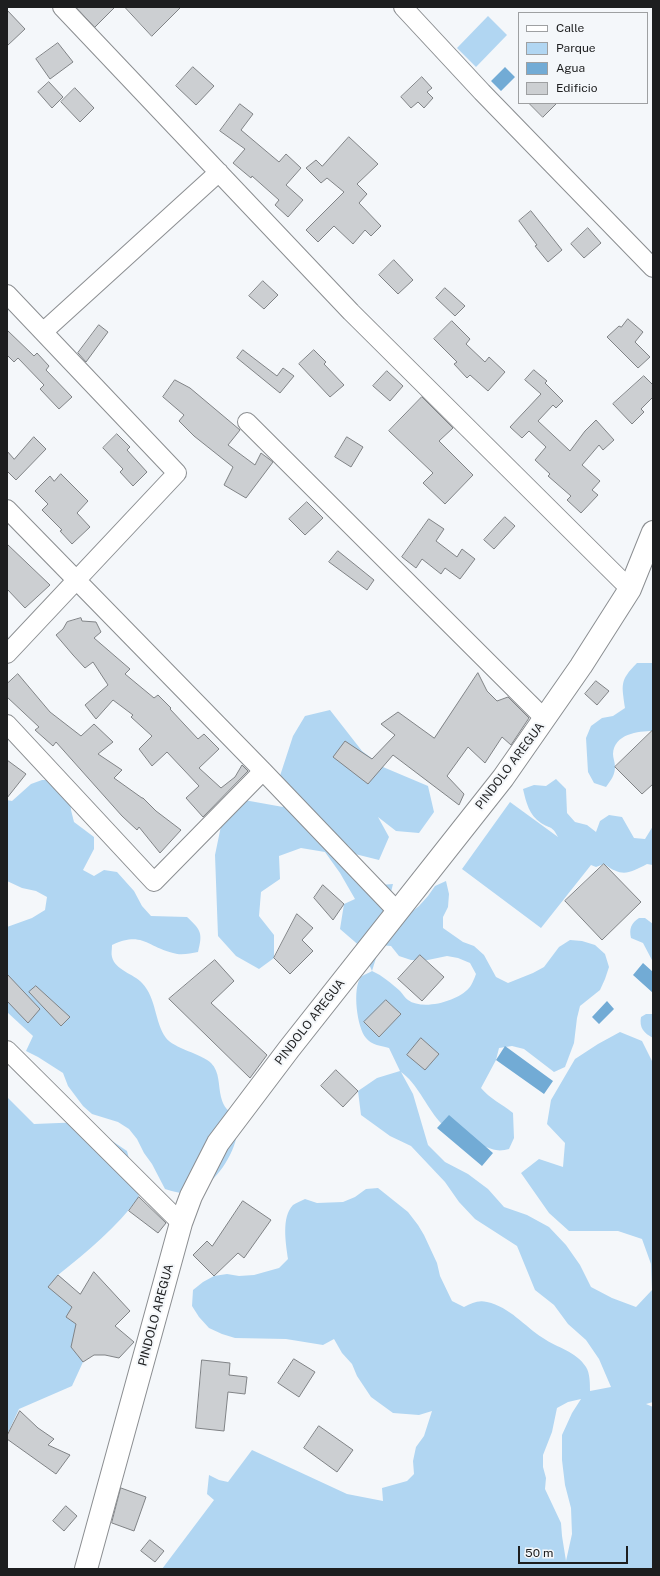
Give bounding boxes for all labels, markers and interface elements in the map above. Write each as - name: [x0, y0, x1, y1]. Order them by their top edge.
- legend: [518, 12, 648, 104]
- text: Calle: [556, 21, 584, 35]
- text: Parque: [556, 41, 596, 55]
- text: Agua: [556, 61, 585, 75]
- text: Edificio: [556, 81, 598, 95]
- street label: PINDOLO AREGUA: [473, 720, 547, 812]
- street label: PINDOLO AREGUA: [272, 976, 348, 1068]
- street label: PINDOLO AREGUA: [135, 1262, 177, 1368]
- scale bar: [520, 1538, 630, 1564]
- text: 50 m: [525, 1546, 553, 1560]

